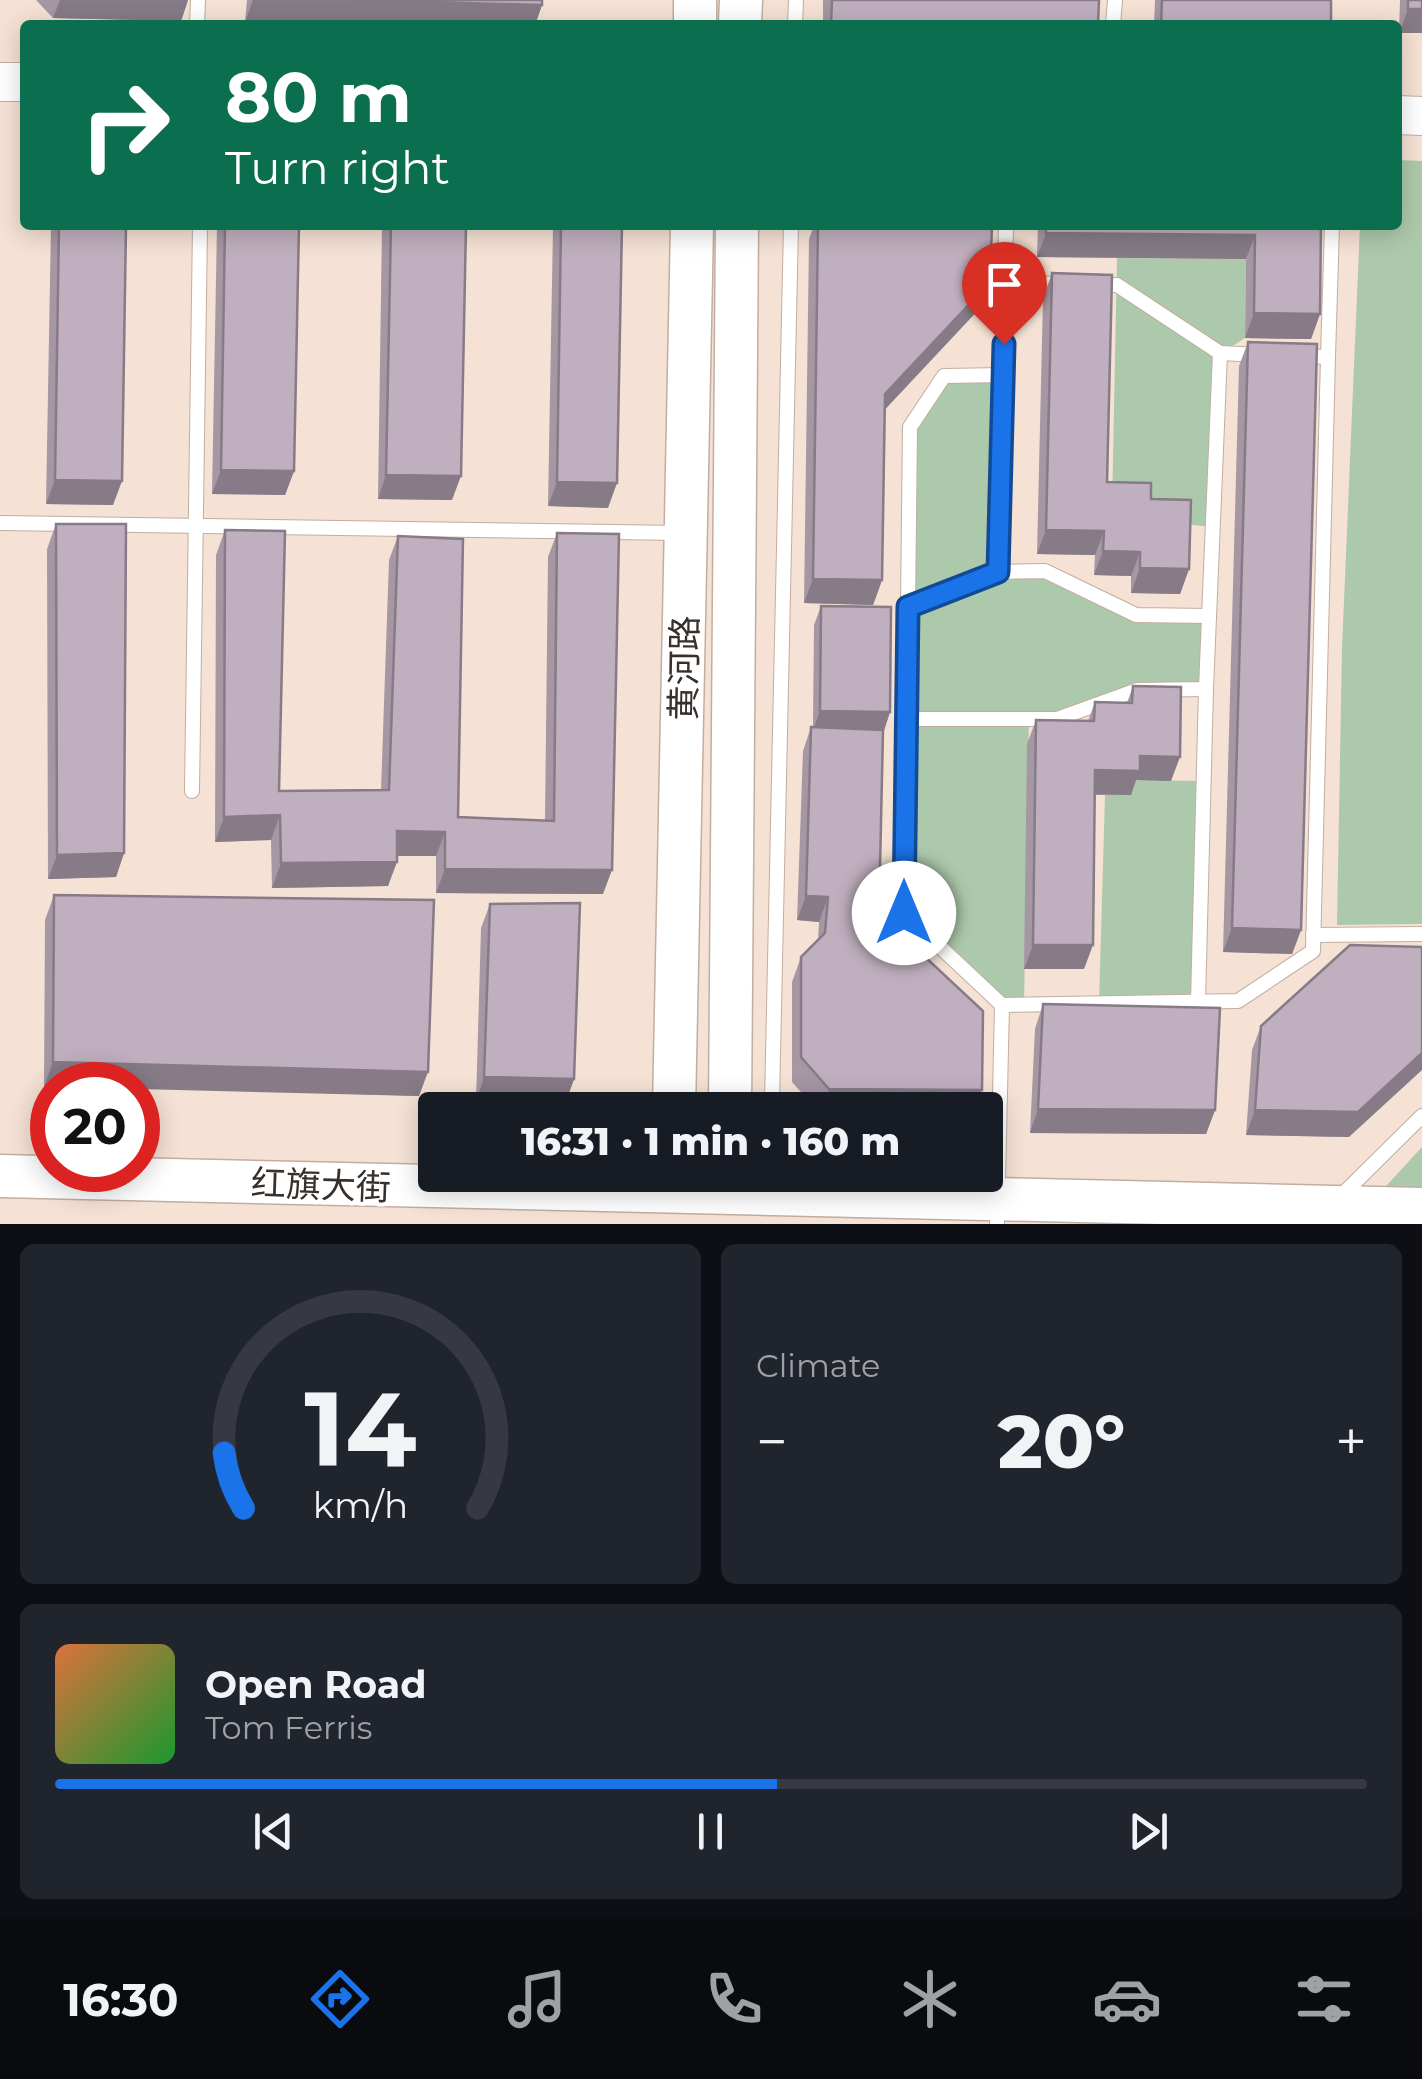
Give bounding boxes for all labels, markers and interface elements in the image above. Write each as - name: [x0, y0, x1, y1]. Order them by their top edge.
- text: 80 m: [225, 54, 412, 140]
- icon: right: [60, 60, 190, 190]
- text: Turn right: [225, 140, 450, 195]
- pin: [962, 242, 1047, 345]
- icon: arrive: [977, 257, 1032, 312]
- street label: 黄河路: [662, 615, 706, 721]
- position arrow: [852, 861, 956, 965]
- speed limit sign: 20: [30, 1062, 160, 1192]
- text: 16:31 · 1 min · 160 m: [521, 1118, 900, 1165]
- street label: 红旗大街: [250, 1161, 392, 1209]
- text: Climate: [756, 1346, 880, 1385]
- text: 14: [304, 1365, 417, 1492]
- text: 20°: [998, 1395, 1125, 1487]
- text: −: [756, 1408, 788, 1475]
- text: +: [1335, 1408, 1367, 1475]
- text: km/h: [313, 1483, 408, 1527]
- text: Open Road: [205, 1661, 427, 1708]
- text: Tom Ferris: [205, 1708, 372, 1747]
- icon: previous: [246, 1804, 301, 1859]
- icon: pause: [683, 1804, 738, 1859]
- icon: next: [1121, 1804, 1176, 1859]
- icon: directions: [305, 1964, 375, 2034]
- icon: music: [502, 1964, 572, 2034]
- icon: phone: [699, 1964, 769, 2034]
- icon: climate: [895, 1964, 965, 2034]
- icon: car: [1092, 1964, 1162, 2034]
- icon: filters: [1289, 1964, 1359, 2034]
- text: 16:30: [63, 1972, 179, 2027]

